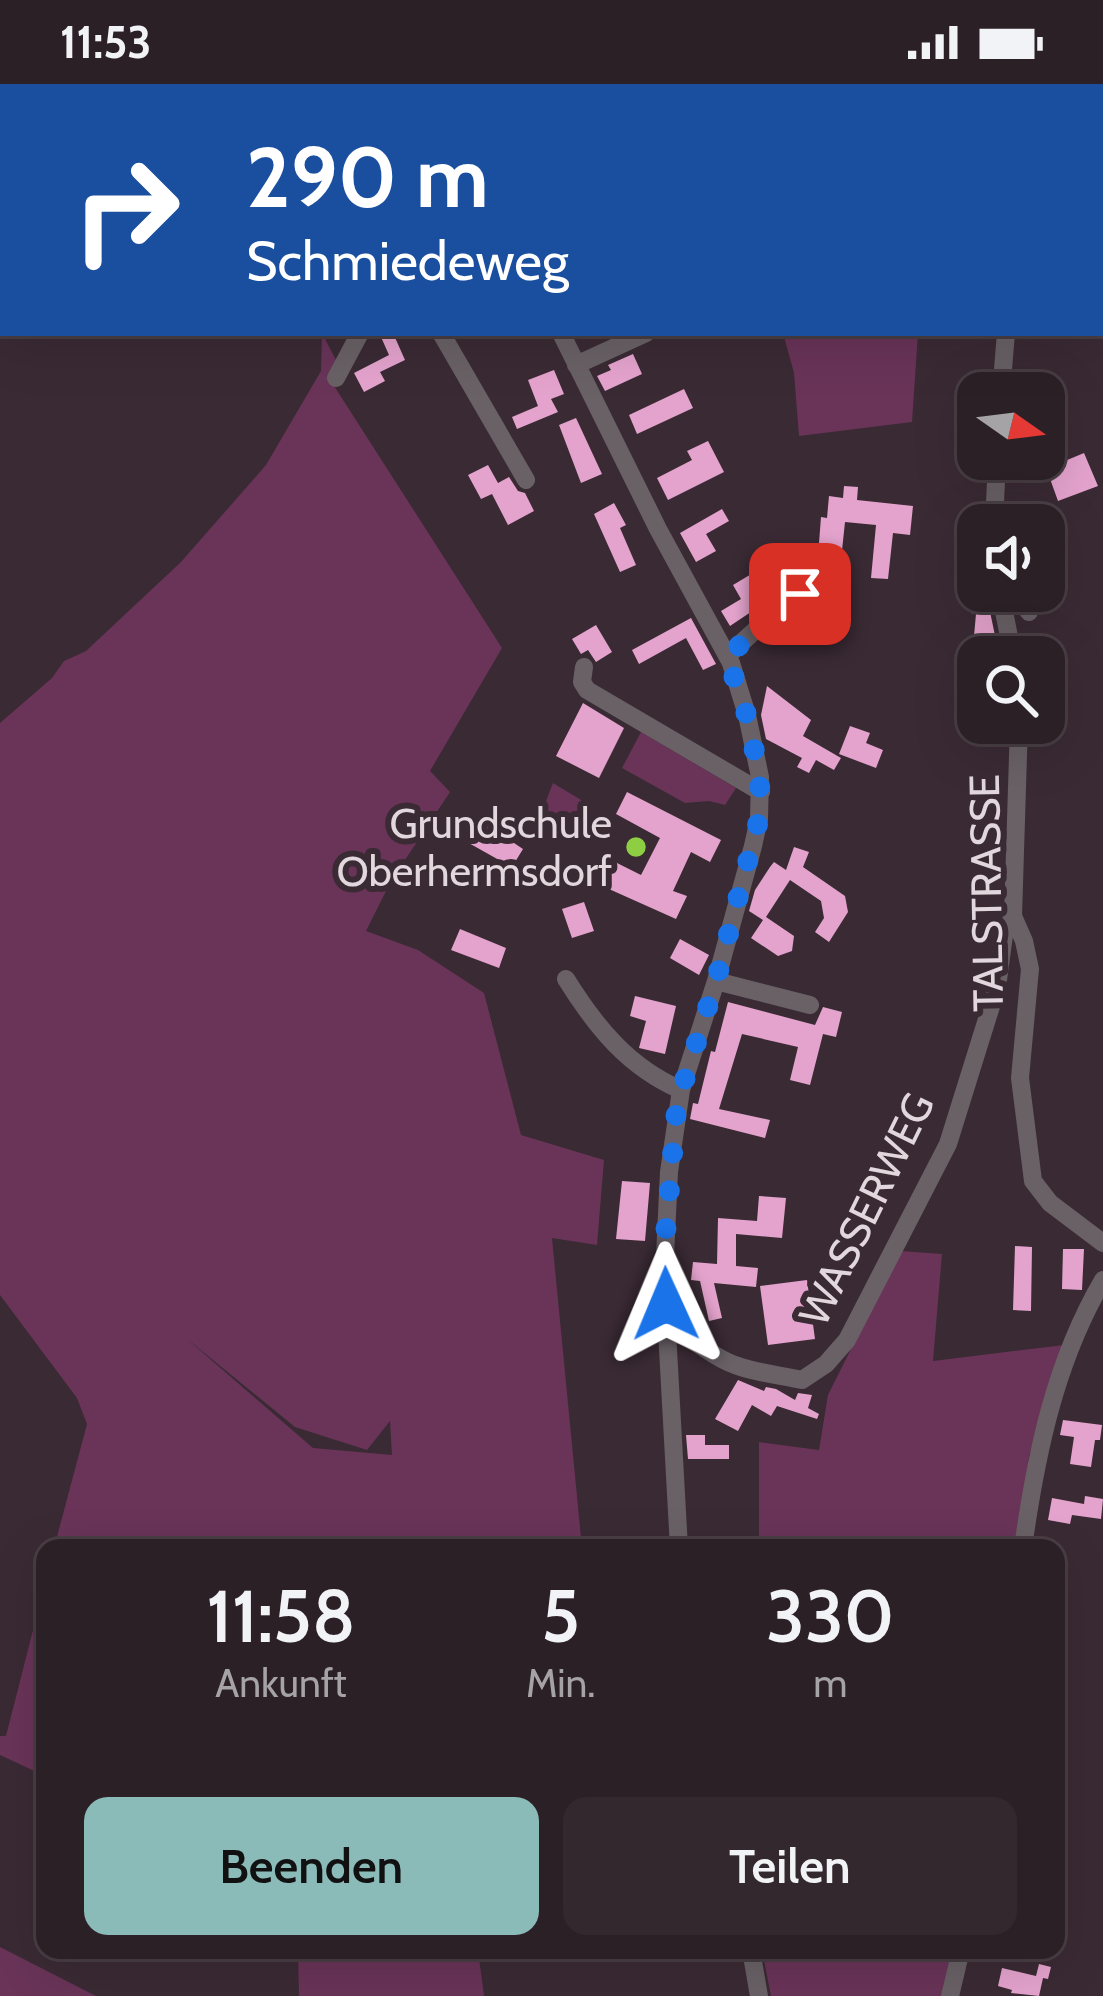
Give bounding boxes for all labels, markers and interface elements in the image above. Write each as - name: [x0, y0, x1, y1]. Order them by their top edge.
- text: 11:53: [60, 15, 152, 69]
- text: 290 m: [246, 126, 489, 228]
- icon: right: [48, 132, 204, 288]
- text: Schmiedeweg: [246, 228, 569, 294]
- north arrow: [957, 372, 1065, 480]
- map controls: [957, 372, 1065, 744]
- button: sound: [957, 504, 1065, 612]
- pin: [749, 543, 851, 645]
- icon: arrive: [767, 561, 833, 627]
- button: search: [957, 636, 1065, 744]
- street label: TALSTRASSE: [958, 774, 1014, 1012]
- place label: Grundschule Oberhermsdorf: [336, 797, 612, 897]
- marker: Grundschule Oberhermsdorf: [623, 834, 649, 860]
- street label: WASSERWEG: [787, 1084, 945, 1334]
- position arrow: [603, 1241, 729, 1367]
- text: 11:58: [207, 1573, 355, 1660]
- text: 5: [541, 1573, 580, 1660]
- text: 330: [766, 1573, 894, 1660]
- text: Ankunft: [215, 1659, 347, 1707]
- text: Min.: [526, 1659, 595, 1707]
- text: m: [813, 1659, 847, 1707]
- button: Beenden: [84, 1797, 539, 1935]
- button: Teilen: [563, 1797, 1017, 1935]

